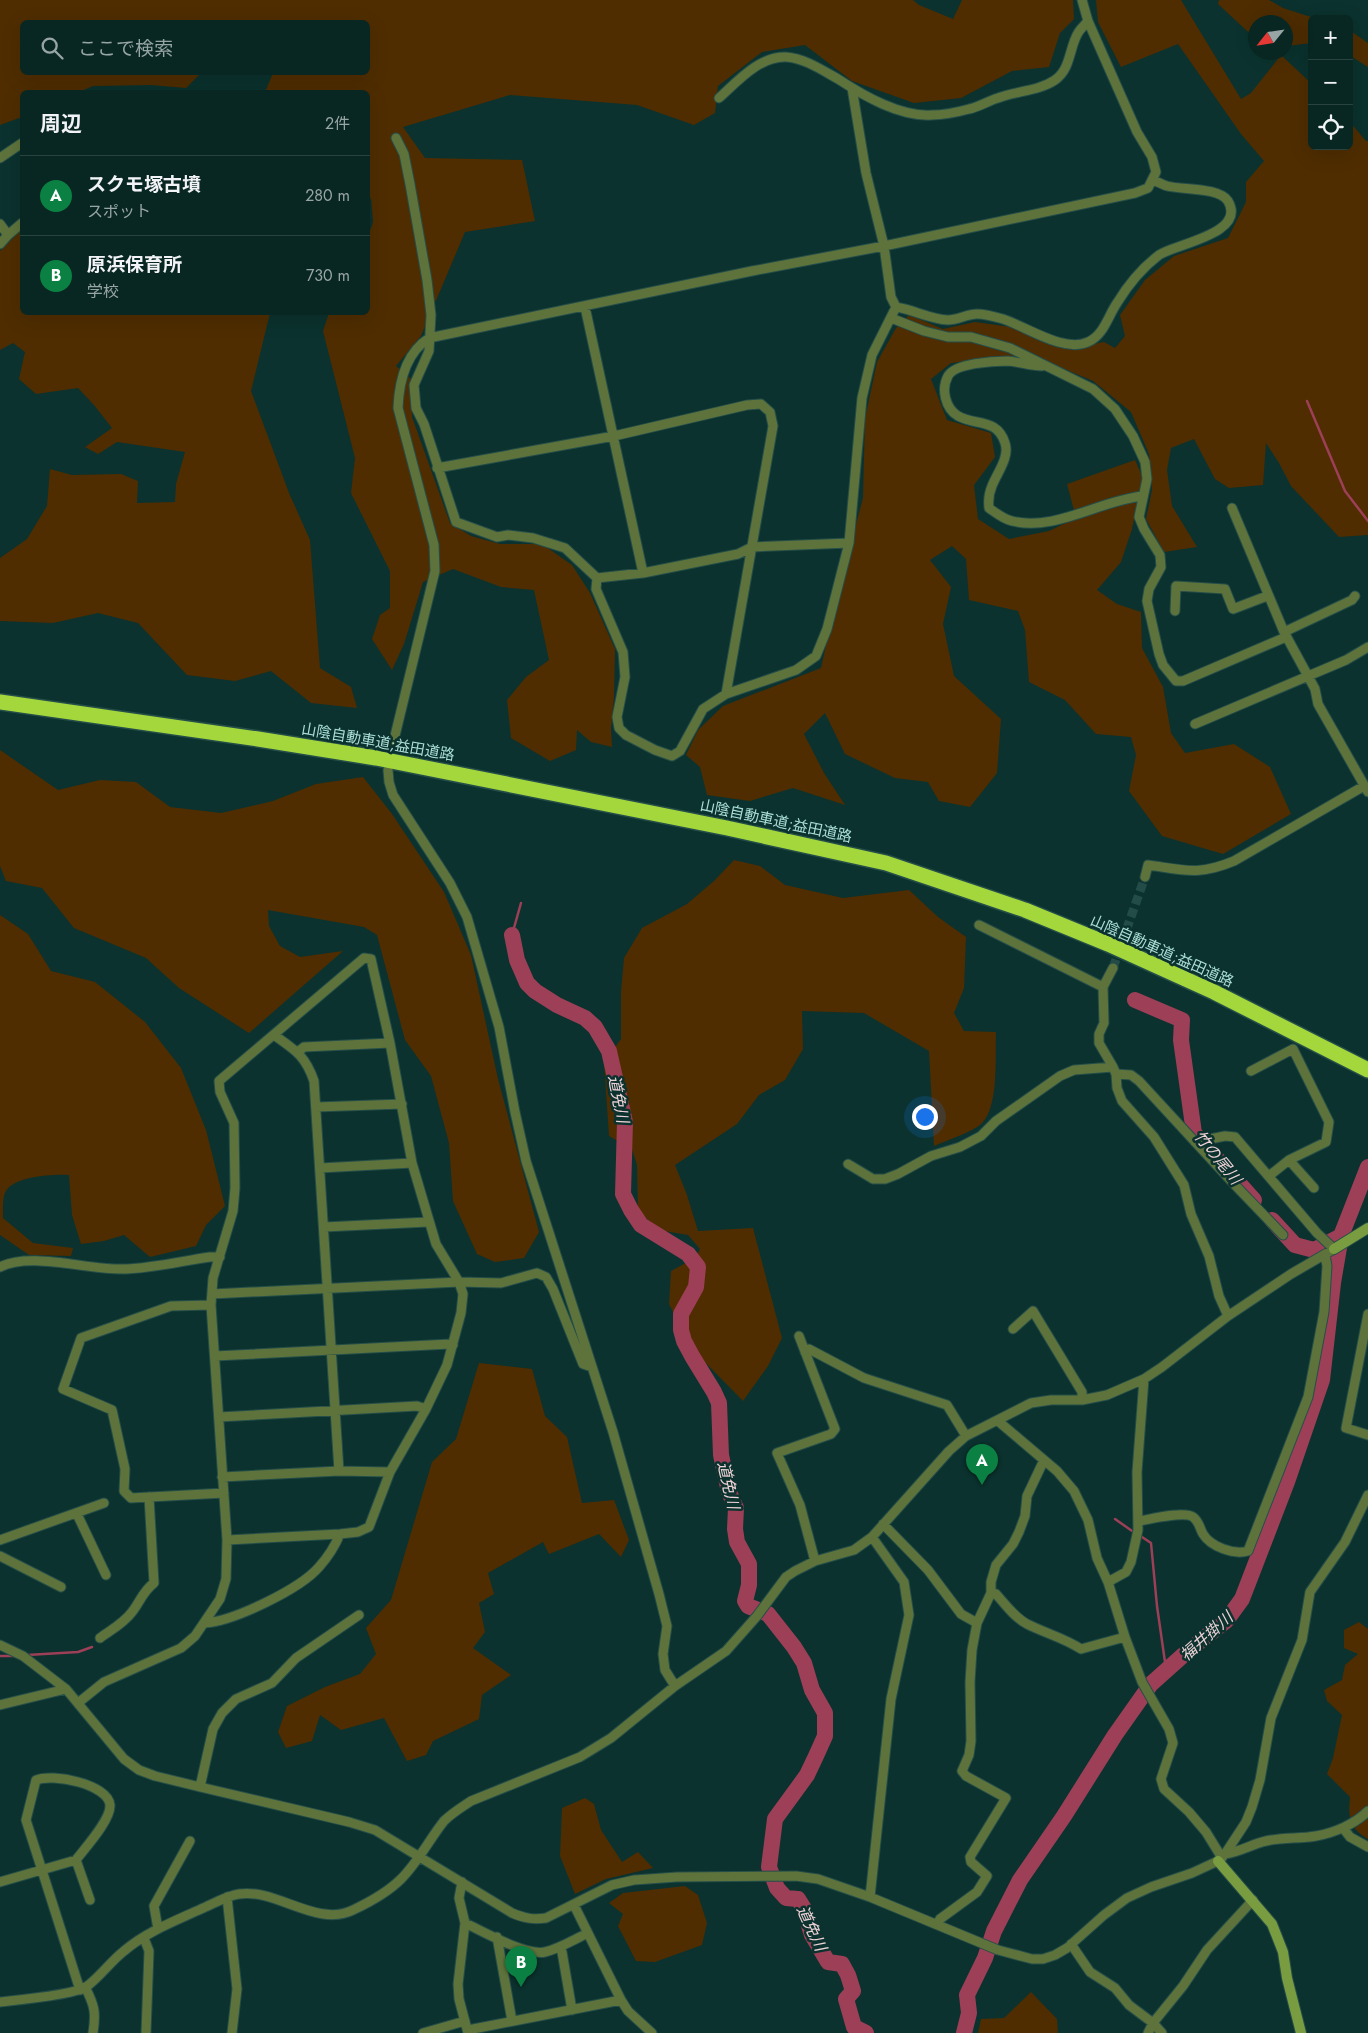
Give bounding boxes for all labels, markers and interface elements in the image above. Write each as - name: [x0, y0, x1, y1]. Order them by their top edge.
- north arrow: [1248, 15, 1293, 60]
- map controls: [1308, 15, 1353, 150]
- button: +: [1308, 15, 1353, 60]
- search box: [20, 20, 370, 75]
- icon: search: [38, 34, 66, 62]
- text: ここで検索: [78, 35, 173, 62]
- button: −: [1308, 60, 1353, 105]
- button: locate: [1308, 105, 1353, 150]
- text: 周辺: [40, 109, 82, 139]
- text: 2件: [325, 112, 350, 135]
- text: スクモ塚古墳: [87, 171, 201, 198]
- text: A: [50, 184, 62, 207]
- text: 280 m: [305, 184, 350, 207]
- text: スポット: [87, 200, 151, 223]
- text: 原浜保育所: [87, 251, 182, 278]
- text: B: [51, 264, 61, 287]
- text: 730 m: [306, 264, 350, 287]
- text: 学校: [87, 280, 119, 303]
- street label: 山陰自動車道;益田道路: [300, 718, 456, 766]
- street label: 山陰自動車道;益田道路: [698, 794, 854, 848]
- street label: 山陰自動車道;益田道路: [1087, 909, 1237, 993]
- water label: 道免川: [603, 1073, 635, 1127]
- your location: [912, 1104, 938, 1130]
- water label: 竹の尾川: [1189, 1125, 1248, 1191]
- pin: A: [966, 1444, 998, 1485]
- water label: 道免川: [712, 1459, 746, 1513]
- water label: 福井掛川: [1175, 1605, 1239, 1666]
- water label: 道免川: [791, 1902, 833, 1957]
- pin: B: [505, 1946, 537, 1987]

